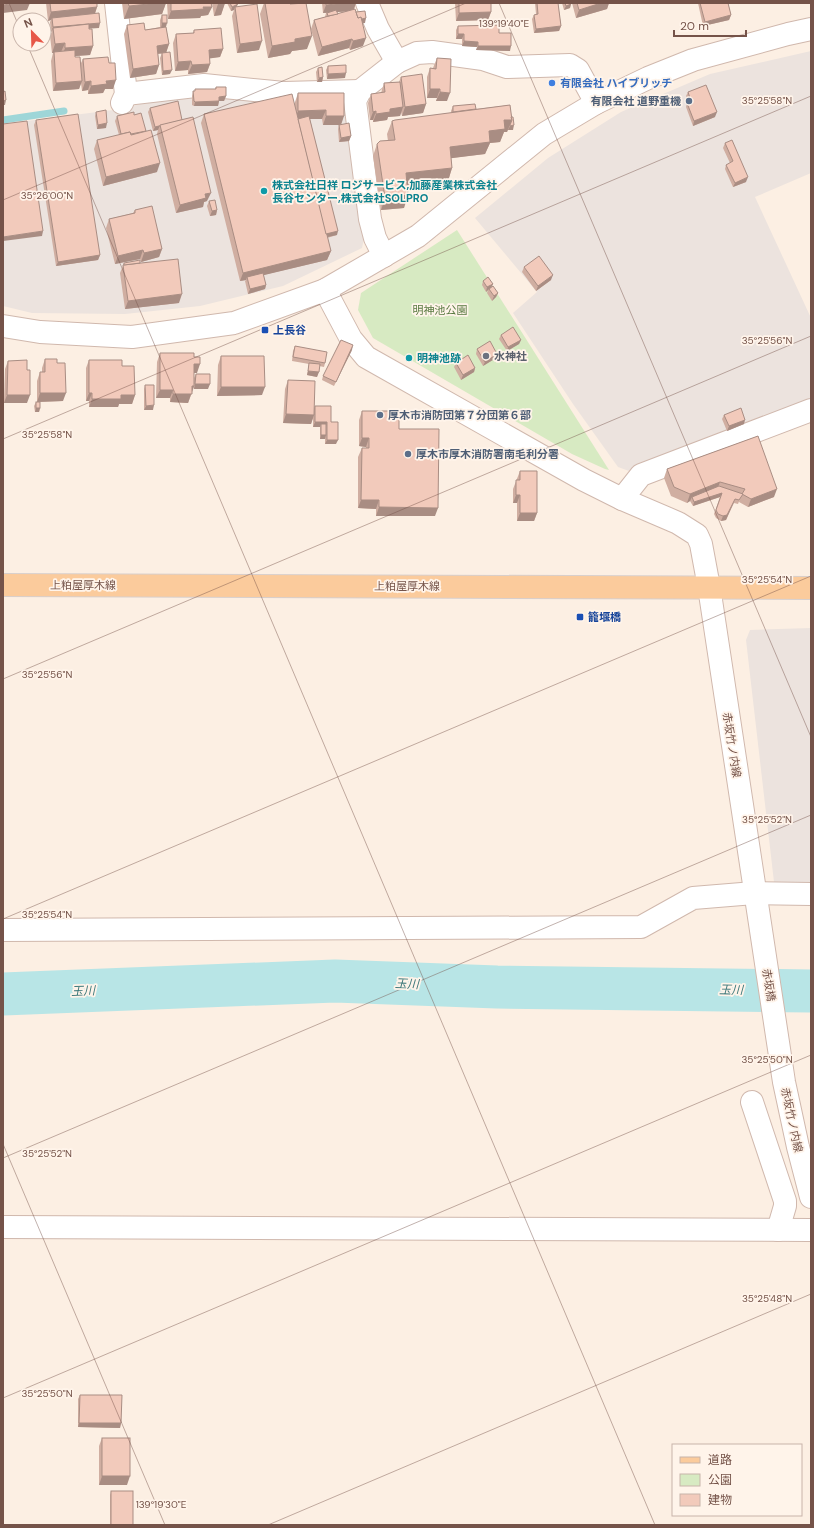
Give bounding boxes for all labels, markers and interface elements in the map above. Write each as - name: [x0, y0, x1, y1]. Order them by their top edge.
- north arrow: [12, 12, 52, 52]
- scale bar: [674, 12, 746, 38]
- text: N: [22, 15, 35, 31]
- text: 139°19'40"E: [479, 17, 530, 30]
- text: 20 m: [680, 18, 709, 34]
- place label: 有限会社 ハイブリッチ: [560, 76, 672, 90]
- marker: 有限会社 ハイブリッチ: [547, 78, 557, 88]
- place label: 有限会社 道野重機: [590, 94, 681, 108]
- text: 35°25'58"N: [742, 94, 792, 107]
- marker: 有限会社 道野重機: [684, 96, 694, 106]
- place label: 株式会社日祥 ロジサービス,加藤産業株式会社 長谷センター,株式会社SOLPRO: [272, 178, 497, 205]
- marker: 株式会社日祥 ロジサービス,加藤産業株式会社 長谷センター,株式会社SOLPRO: [259, 186, 269, 196]
- text: 35°26'00"N: [21, 189, 73, 202]
- park label: 明神池公園: [413, 303, 468, 317]
- place label: 上長谷: [273, 323, 306, 337]
- marker: 上長谷: [260, 325, 270, 335]
- text: 35°25'56"N: [742, 334, 792, 347]
- place label: 水神社: [494, 349, 527, 363]
- place label: 明神池跡: [417, 351, 461, 365]
- marker: 水神社: [481, 351, 491, 361]
- marker: 明神池跡: [404, 353, 414, 363]
- place label: 厚木市消防団第７分団第６部: [388, 408, 531, 422]
- marker: 厚木市消防団第７分団第６部: [375, 410, 385, 420]
- text: 35°25'58"N: [22, 428, 72, 441]
- place label: 厚木市厚木消防署南毛利分署: [416, 447, 559, 461]
- marker: 厚木市厚木消防署南毛利分署: [403, 449, 413, 459]
- text: 35°25'54"N: [742, 573, 792, 586]
- street label: 上粕屋厚木線: [50, 578, 116, 592]
- street label: 上粕屋厚木線: [374, 579, 440, 593]
- place label: 籠堰橋: [588, 610, 621, 624]
- marker: 籠堰橋: [575, 612, 585, 622]
- text: 35°25'56"N: [22, 668, 72, 681]
- street label: 赤坂竹ノ内線: [720, 711, 744, 779]
- text: 35°25'52"N: [742, 813, 792, 826]
- text: 35°25'54"N: [22, 908, 72, 921]
- street label: 赤坂橋: [760, 968, 778, 1002]
- water label: 玉川: [395, 976, 421, 992]
- water label: 玉川: [719, 982, 745, 998]
- water label: 玉川: [71, 983, 97, 999]
- text: 35°25'50"N: [741, 1053, 793, 1066]
- street label: 赤坂竹ノ内線: [778, 1086, 806, 1154]
- text: 35°25'52"N: [22, 1147, 72, 1160]
- text: 35°25'48"N: [742, 1292, 792, 1305]
- text: 35°25'50"N: [21, 1387, 73, 1400]
- legend: [672, 1444, 802, 1516]
- text: 道路: [708, 1452, 732, 1468]
- text: 公園: [708, 1472, 732, 1488]
- text: 建物: [708, 1492, 732, 1508]
- text: 139°19'30"E: [136, 1498, 187, 1511]

